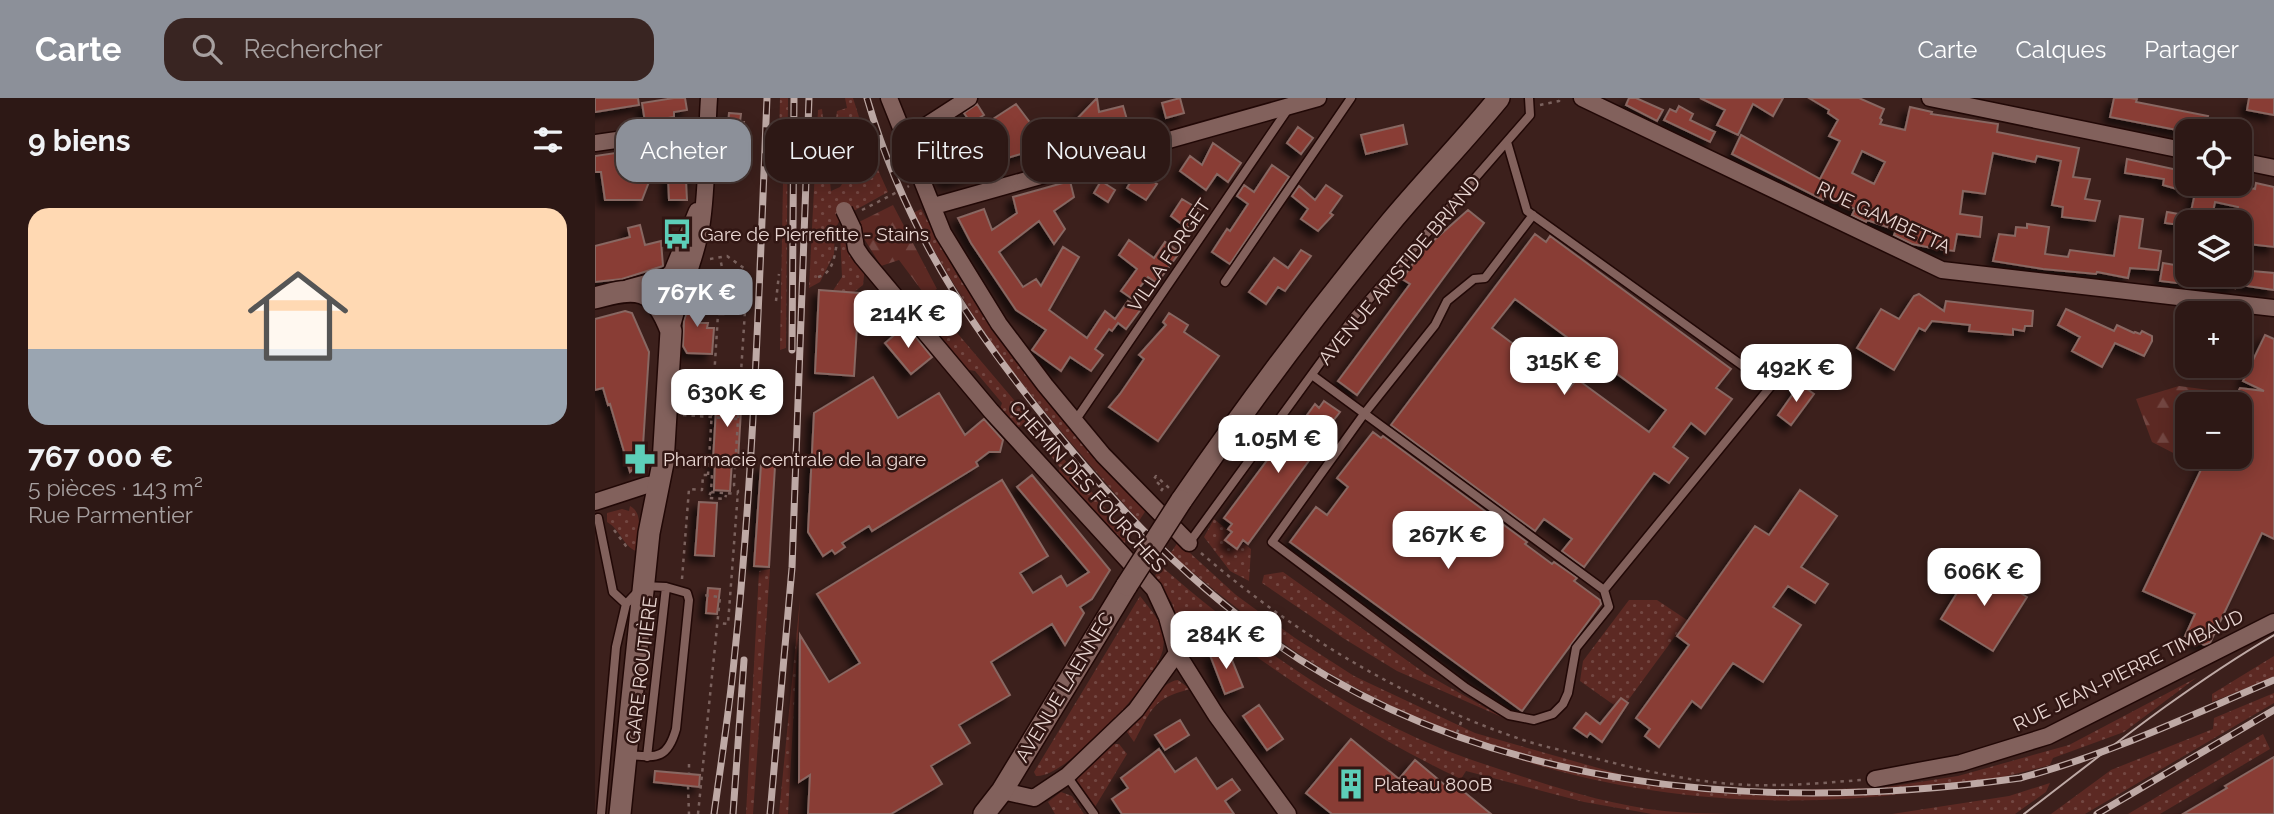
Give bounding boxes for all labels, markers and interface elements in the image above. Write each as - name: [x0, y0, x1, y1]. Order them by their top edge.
- search box: [164, 18, 654, 81]
- text: Carte: [35, 30, 122, 69]
- icon: search: [188, 30, 226, 68]
- text: Rechercher: [244, 34, 383, 64]
- text: Carte: [1918, 35, 1977, 64]
- text: Calques: [2015, 35, 2106, 64]
- text: Partager: [2144, 35, 2239, 64]
- chip: Acheter: [616, 119, 751, 182]
- chip: Louer: [765, 119, 878, 182]
- chip: Filtres: [892, 119, 1008, 182]
- chip: Nouveau: [1022, 119, 1170, 182]
- map controls: [2175, 119, 2252, 469]
- button: locate: [2175, 119, 2252, 196]
- icon: filters: [529, 121, 567, 159]
- text: 9 biens: [28, 123, 130, 158]
- street label: AVENUE ARISTIDE BRIAND: [1314, 171, 1484, 369]
- street label: RUE GAMBETTA: [1814, 176, 1955, 258]
- street label: VILLA FORGET: [1123, 194, 1215, 316]
- button: layers: [2175, 210, 2252, 287]
- bus stop icon: Gare de Pierrefitte - Stains: [660, 217, 694, 251]
- place label: Gare de Pierrefitte - Stains: [700, 223, 929, 245]
- icon: home: [235, 253, 361, 379]
- pin: 767K €: [640, 270, 754, 329]
- text: 767K €: [658, 278, 736, 305]
- pin: 214K €: [851, 290, 965, 350]
- text: 214K €: [870, 299, 946, 326]
- button: +: [2175, 301, 2252, 378]
- pin: 315K €: [1507, 338, 1621, 397]
- pin: 492K €: [1739, 344, 1853, 404]
- text: 315K €: [1526, 346, 1602, 373]
- text: 492K €: [1757, 353, 1835, 380]
- pin: 630K €: [670, 370, 784, 429]
- text: 630K €: [687, 378, 767, 405]
- button: −: [2175, 392, 2252, 469]
- street label: CHEMIN DES FOURCHES: [1005, 396, 1171, 576]
- pin: 1.05M €: [1213, 416, 1343, 475]
- text: 1.05M €: [1234, 424, 1322, 451]
- text: 767 000 €: [28, 439, 173, 474]
- pharmacy icon: Pharmacie centrale de la gare: [623, 442, 657, 476]
- place label: Pharmacie centrale de la gare: [663, 448, 926, 470]
- text: 5 pièces · 143 m²: [28, 474, 203, 501]
- text: Rue Parmentier: [28, 501, 193, 528]
- pin: 267K €: [1391, 512, 1505, 571]
- text: 267K €: [1409, 520, 1487, 547]
- pin: 606K €: [1927, 548, 2041, 608]
- text: 606K €: [1943, 557, 2025, 584]
- street label: GARE ROUTIÈRE: [621, 595, 661, 745]
- street label: RUE JEAN-PIERRE TIMBAUD: [2009, 605, 2247, 735]
- street label: AVENUE LAENNEC: [1011, 608, 1117, 766]
- pin: 284K €: [1169, 612, 1283, 671]
- text: 284K €: [1187, 620, 1265, 647]
- building icon: Plateau 800B: [1334, 767, 1368, 801]
- place label: Plateau 800B: [1374, 773, 1492, 795]

